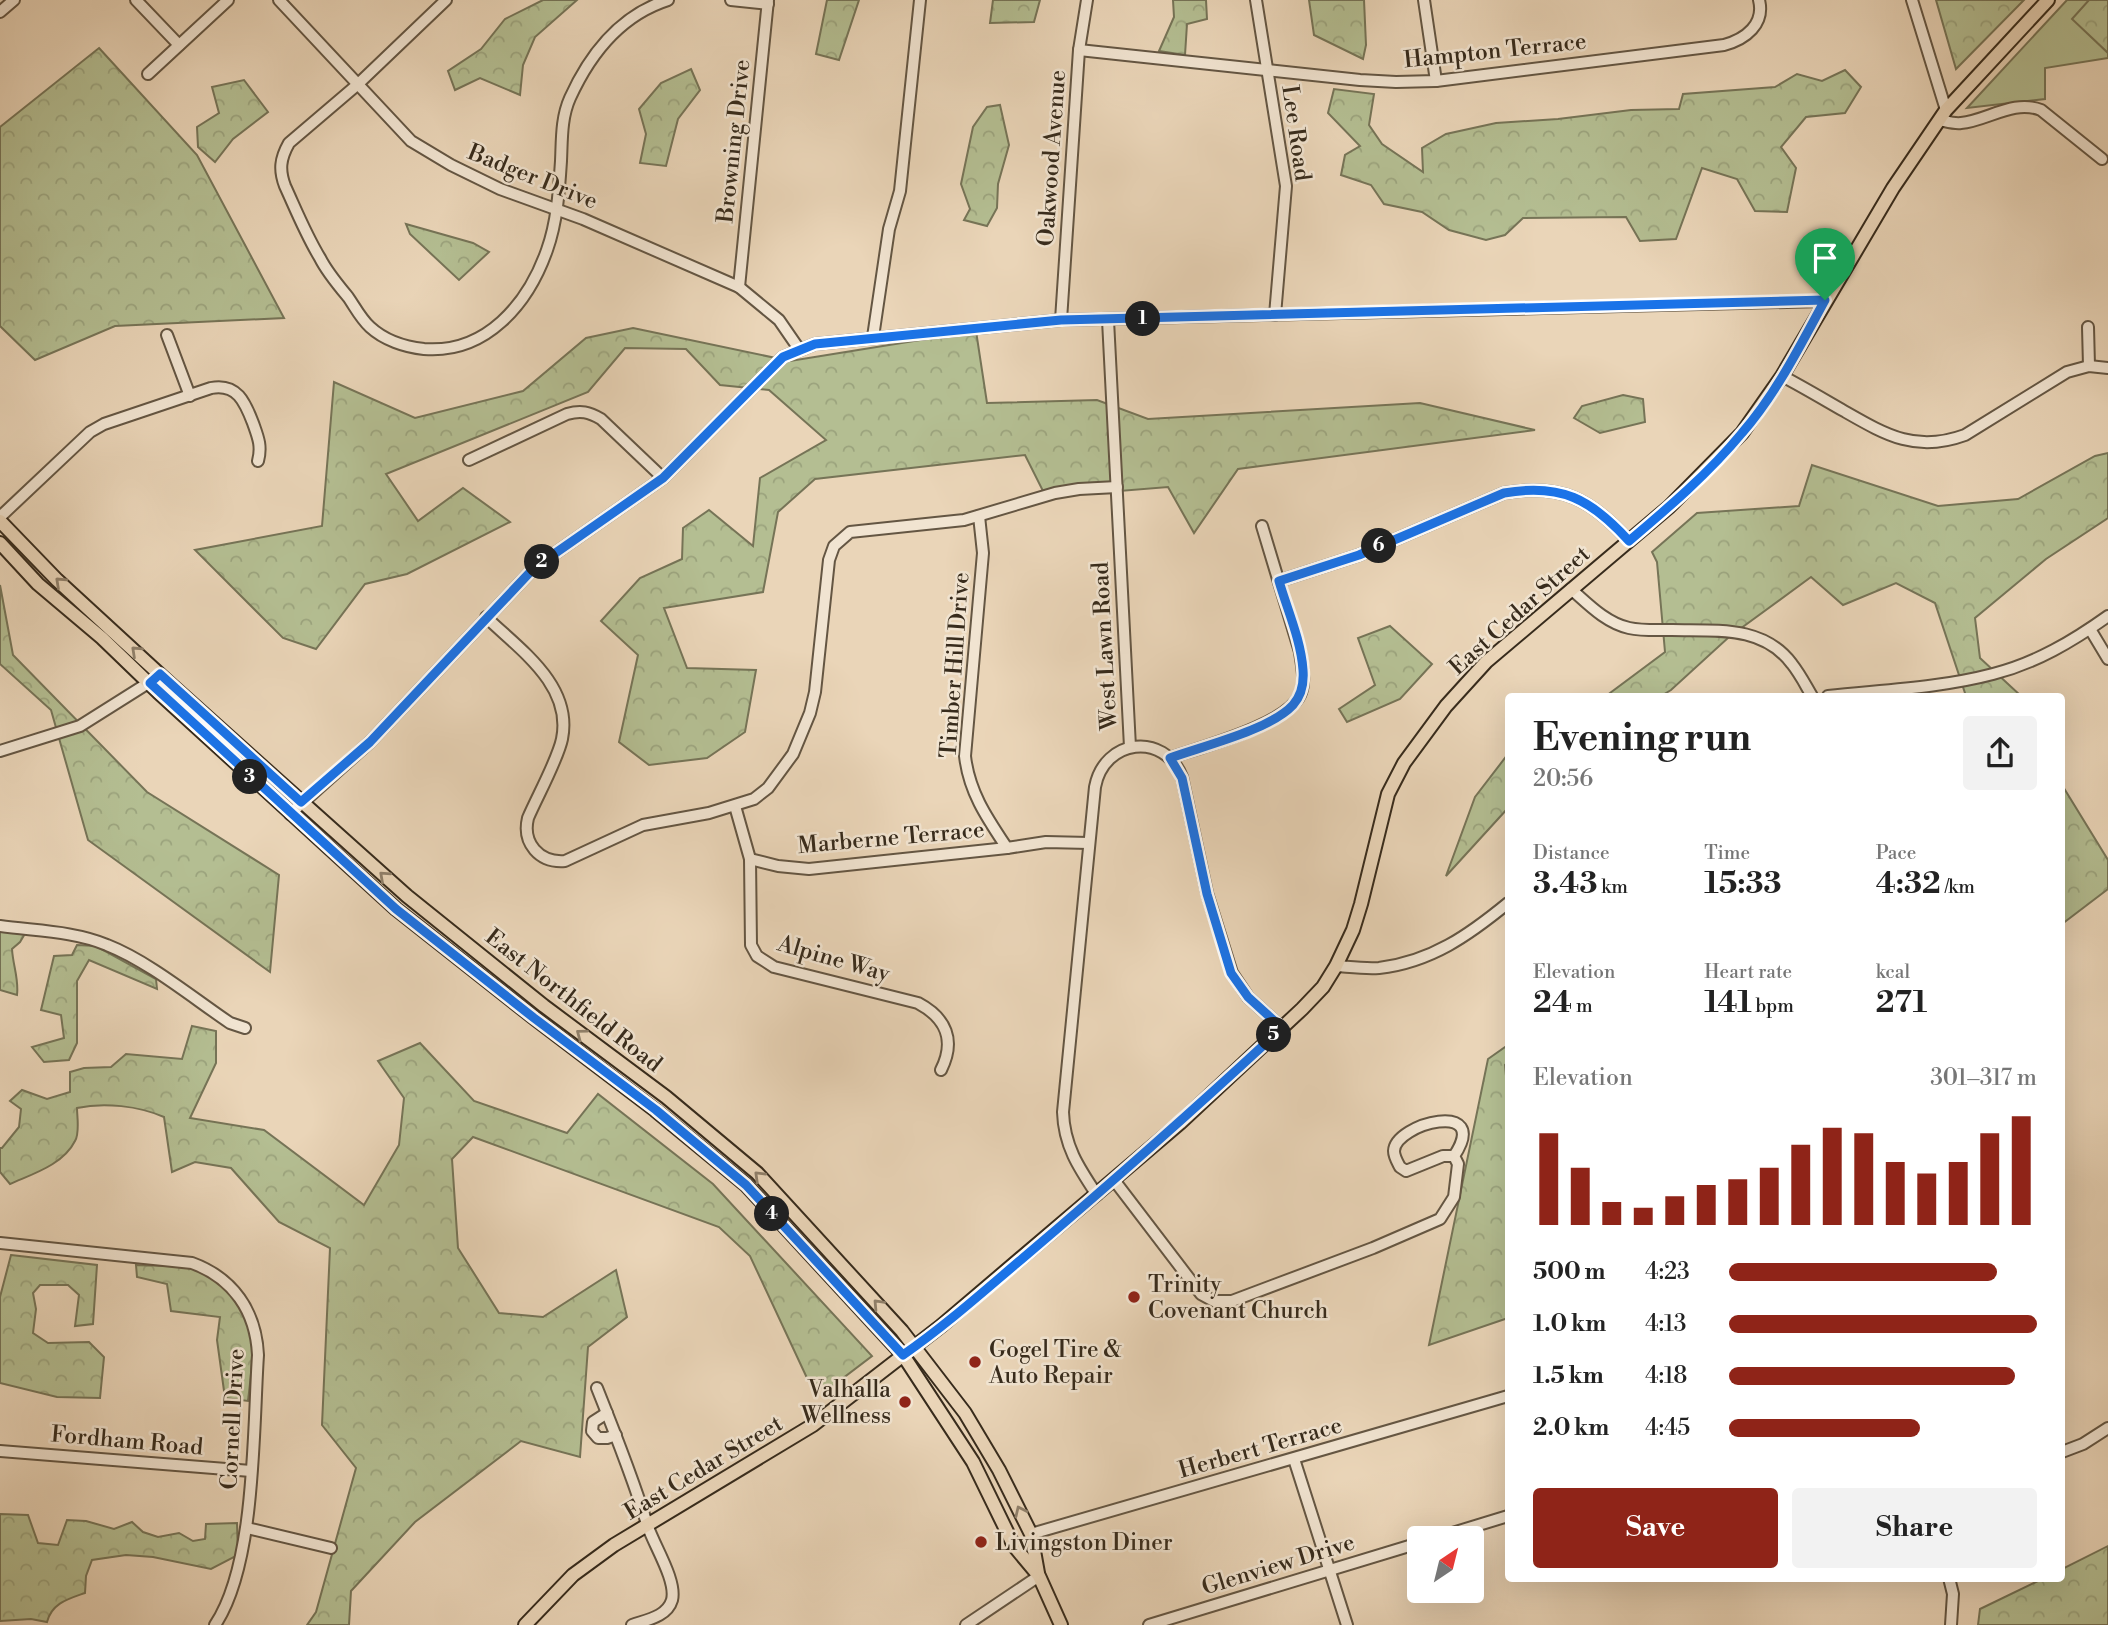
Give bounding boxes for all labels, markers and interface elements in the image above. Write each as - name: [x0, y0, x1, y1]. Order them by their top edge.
- street label: Hampton Terrace: [1402, 27, 1588, 75]
- street label: Browning Drive: [711, 58, 757, 225]
- street label: Oakwood Avenue: [1032, 69, 1072, 247]
- street label: Lee Road: [1275, 83, 1317, 183]
- street label: Badger Drive: [463, 138, 602, 216]
- pin: [1795, 228, 1855, 300]
- icon: arrive: [1806, 239, 1844, 277]
- pin: 1: [1126, 302, 1160, 336]
- text: 1: [1138, 306, 1147, 330]
- pin: 6: [1362, 528, 1396, 564]
- text: 6: [1373, 533, 1384, 557]
- street label: East Cedar Street: [1443, 540, 1596, 681]
- pin: 2: [524, 544, 560, 580]
- text: 2: [536, 549, 547, 573]
- street label: West Lawn Road: [1087, 561, 1123, 732]
- street label: Timber Hill Drive: [935, 571, 975, 759]
- one-way arrow: [55, 578, 68, 590]
- one-way arrow: [131, 646, 144, 659]
- text: Evening run: [1533, 715, 1751, 762]
- button: share: [1963, 716, 2037, 790]
- pin: 3: [232, 760, 268, 794]
- text: 3: [244, 764, 255, 788]
- text: 20:56: [1533, 765, 1593, 793]
- street label: Marberne Terrace: [796, 816, 986, 860]
- text: Distance: [1533, 841, 1610, 865]
- text: Time: [1704, 841, 1750, 865]
- text: Pace: [1876, 841, 1916, 865]
- text: 3.43: [1533, 865, 1597, 903]
- text: 15:33: [1704, 865, 1782, 903]
- text: 4:32: [1876, 865, 1941, 903]
- one-way arrow: [380, 872, 393, 885]
- text: km: [1597, 875, 1628, 899]
- text: /km: [1941, 875, 1975, 899]
- street label: East Northfield Road: [479, 923, 667, 1079]
- street label: Alpine Way: [773, 929, 894, 989]
- text: Elevation: [1533, 960, 1615, 984]
- text: Heart rate: [1704, 960, 1792, 984]
- text: kcal: [1876, 960, 1910, 984]
- text: 24: [1533, 984, 1572, 1022]
- text: 141: [1704, 984, 1752, 1022]
- text: 271: [1876, 984, 1927, 1022]
- text: m: [1572, 994, 1593, 1018]
- text: bpm: [1752, 994, 1794, 1018]
- pin: 5: [1256, 1018, 1292, 1052]
- text: 5: [1268, 1022, 1279, 1046]
- one-way arrow: [576, 1029, 589, 1042]
- text: Elevation: [1533, 1064, 1633, 1092]
- text: 301–317 m: [1930, 1064, 2037, 1092]
- one-way arrow: [754, 1171, 767, 1184]
- pin: 4: [754, 1196, 790, 1232]
- text: 4: [765, 1201, 778, 1225]
- text: 500 m: [1533, 1258, 1605, 1286]
- text: 4:23: [1645, 1258, 1690, 1286]
- place label: Trinity Covenant Church: [1148, 1271, 1329, 1325]
- marker: Trinity Covenant Church: [1126, 1289, 1142, 1305]
- one-way arrow: [873, 1299, 886, 1312]
- text: 1.0 km: [1533, 1310, 1606, 1338]
- text: 4:13: [1645, 1310, 1687, 1338]
- place label: Gogel Tire & Auto Repair: [988, 1336, 1122, 1390]
- street label: Cornell Drive: [215, 1348, 251, 1490]
- marker: Gogel Tire & Auto Repair: [967, 1354, 983, 1370]
- text: 1.5 km: [1533, 1362, 1604, 1390]
- text: 4:18: [1645, 1362, 1687, 1390]
- place label: Valhalla Wellness: [800, 1376, 891, 1430]
- marker: Valhalla Wellness: [897, 1394, 913, 1410]
- street label: East Cedar Street: [619, 1410, 788, 1526]
- street label: Herbert Terrace: [1175, 1411, 1345, 1485]
- text: 2.0 km: [1533, 1414, 1609, 1442]
- text: 4:45: [1645, 1414, 1690, 1442]
- street label: Fordham Road: [50, 1420, 204, 1462]
- button: Save: [1533, 1488, 1778, 1568]
- button: Share: [1792, 1488, 2037, 1568]
- one-way arrow: [1014, 1506, 1028, 1519]
- north arrow: [1407, 1526, 1484, 1603]
- map controls: [1407, 1526, 1484, 1603]
- street label: Glenview Drive: [1198, 1528, 1358, 1602]
- place label: Livingston Diner: [995, 1529, 1173, 1557]
- marker: Livingston Diner: [973, 1534, 989, 1550]

